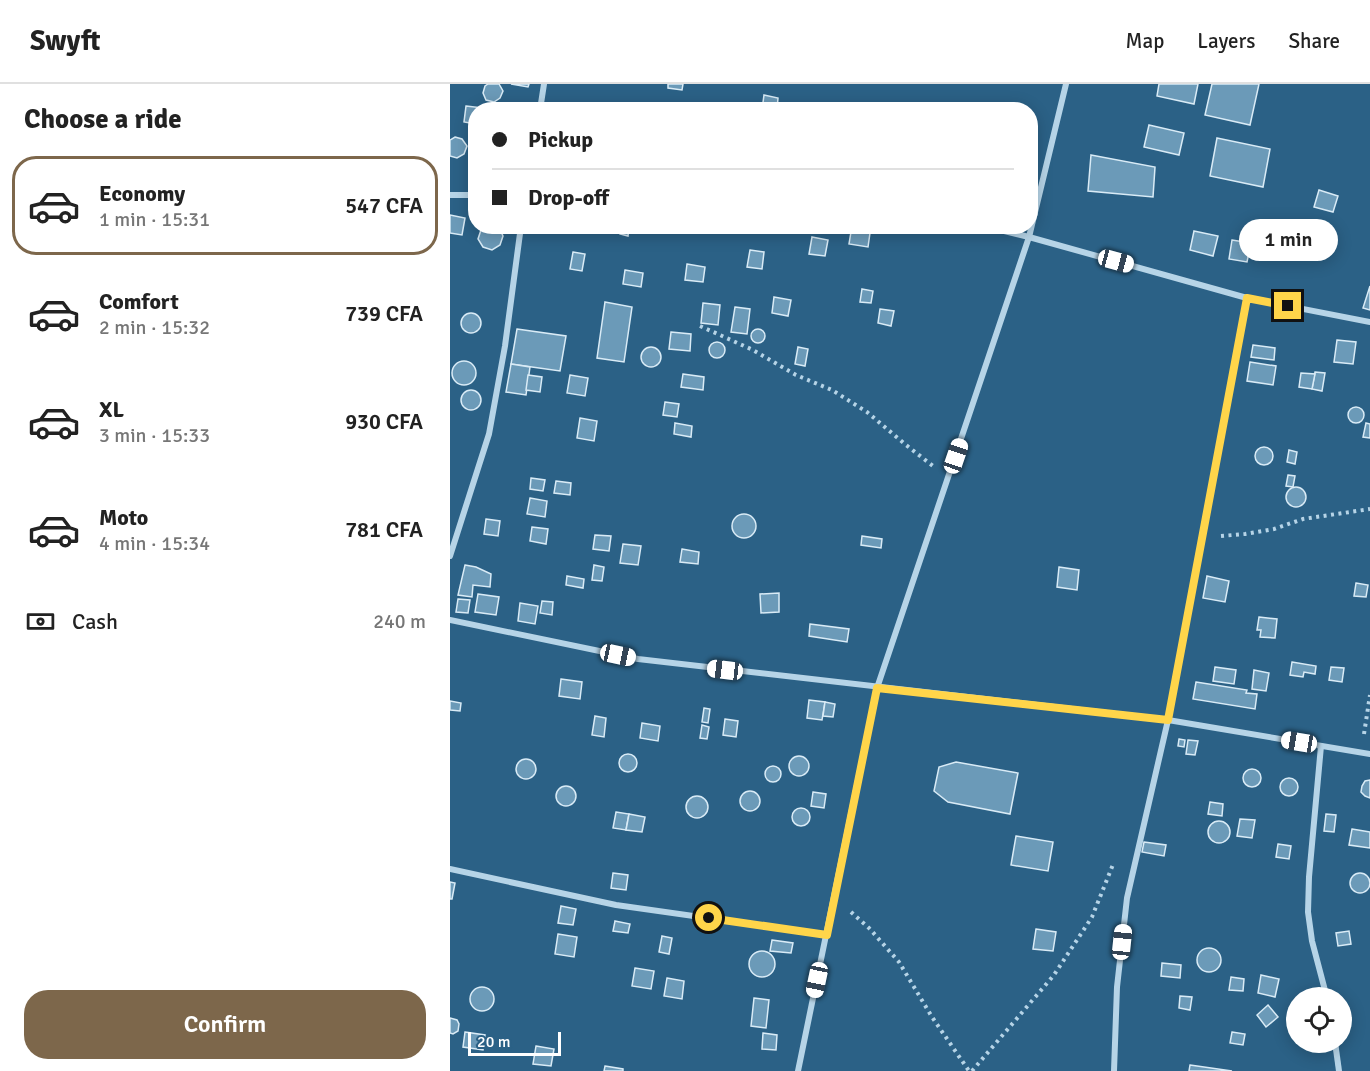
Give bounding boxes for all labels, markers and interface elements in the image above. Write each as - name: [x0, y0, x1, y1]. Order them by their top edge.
- text: Swyft: [30, 24, 100, 58]
- text: Map: [1126, 28, 1164, 54]
- text: Layers: [1197, 28, 1255, 54]
- text: Share: [1288, 28, 1340, 54]
- text: Choose a ride: [24, 103, 182, 136]
- text: Pickup: [528, 126, 593, 153]
- icon: car: [27, 179, 81, 233]
- text: Economy: [99, 180, 185, 207]
- text: Drop-off: [528, 184, 609, 211]
- text: 547 CFA: [345, 192, 423, 219]
- text: 1 min · 15:31: [99, 207, 210, 232]
- callout: 1 min: [1238, 219, 1338, 261]
- text: 1 min: [1265, 227, 1312, 252]
- car: [1096, 248, 1136, 274]
- icon: car: [27, 287, 81, 341]
- text: Comfort: [99, 288, 179, 315]
- route end: [1274, 292, 1301, 319]
- text: 739 CFA: [345, 300, 423, 327]
- text: 2 min · 15:32: [99, 315, 210, 340]
- icon: car: [27, 395, 81, 449]
- text: XL: [99, 396, 124, 423]
- text: 930 CFA: [345, 408, 423, 435]
- text: 3 min · 15:33: [99, 423, 210, 448]
- car: [942, 436, 970, 476]
- icon: car: [27, 503, 81, 557]
- text: Moto: [99, 504, 148, 531]
- text: 781 CFA: [345, 516, 423, 543]
- text: 4 min · 15:34: [99, 531, 210, 556]
- icon: cash: [24, 605, 57, 638]
- text: Cash: [72, 608, 118, 635]
- text: 240 m: [373, 609, 426, 634]
- car: [599, 642, 637, 668]
- car: [706, 659, 744, 681]
- car: [1280, 730, 1318, 754]
- route start: [695, 904, 722, 931]
- car: [1111, 923, 1133, 961]
- car: [804, 961, 830, 999]
- map controls: [1286, 987, 1352, 1053]
- button: locate: [1286, 987, 1352, 1053]
- button: Confirm: [24, 990, 426, 1059]
- scale bar: [468, 1029, 561, 1056]
- text: 20 m: [477, 1032, 511, 1052]

